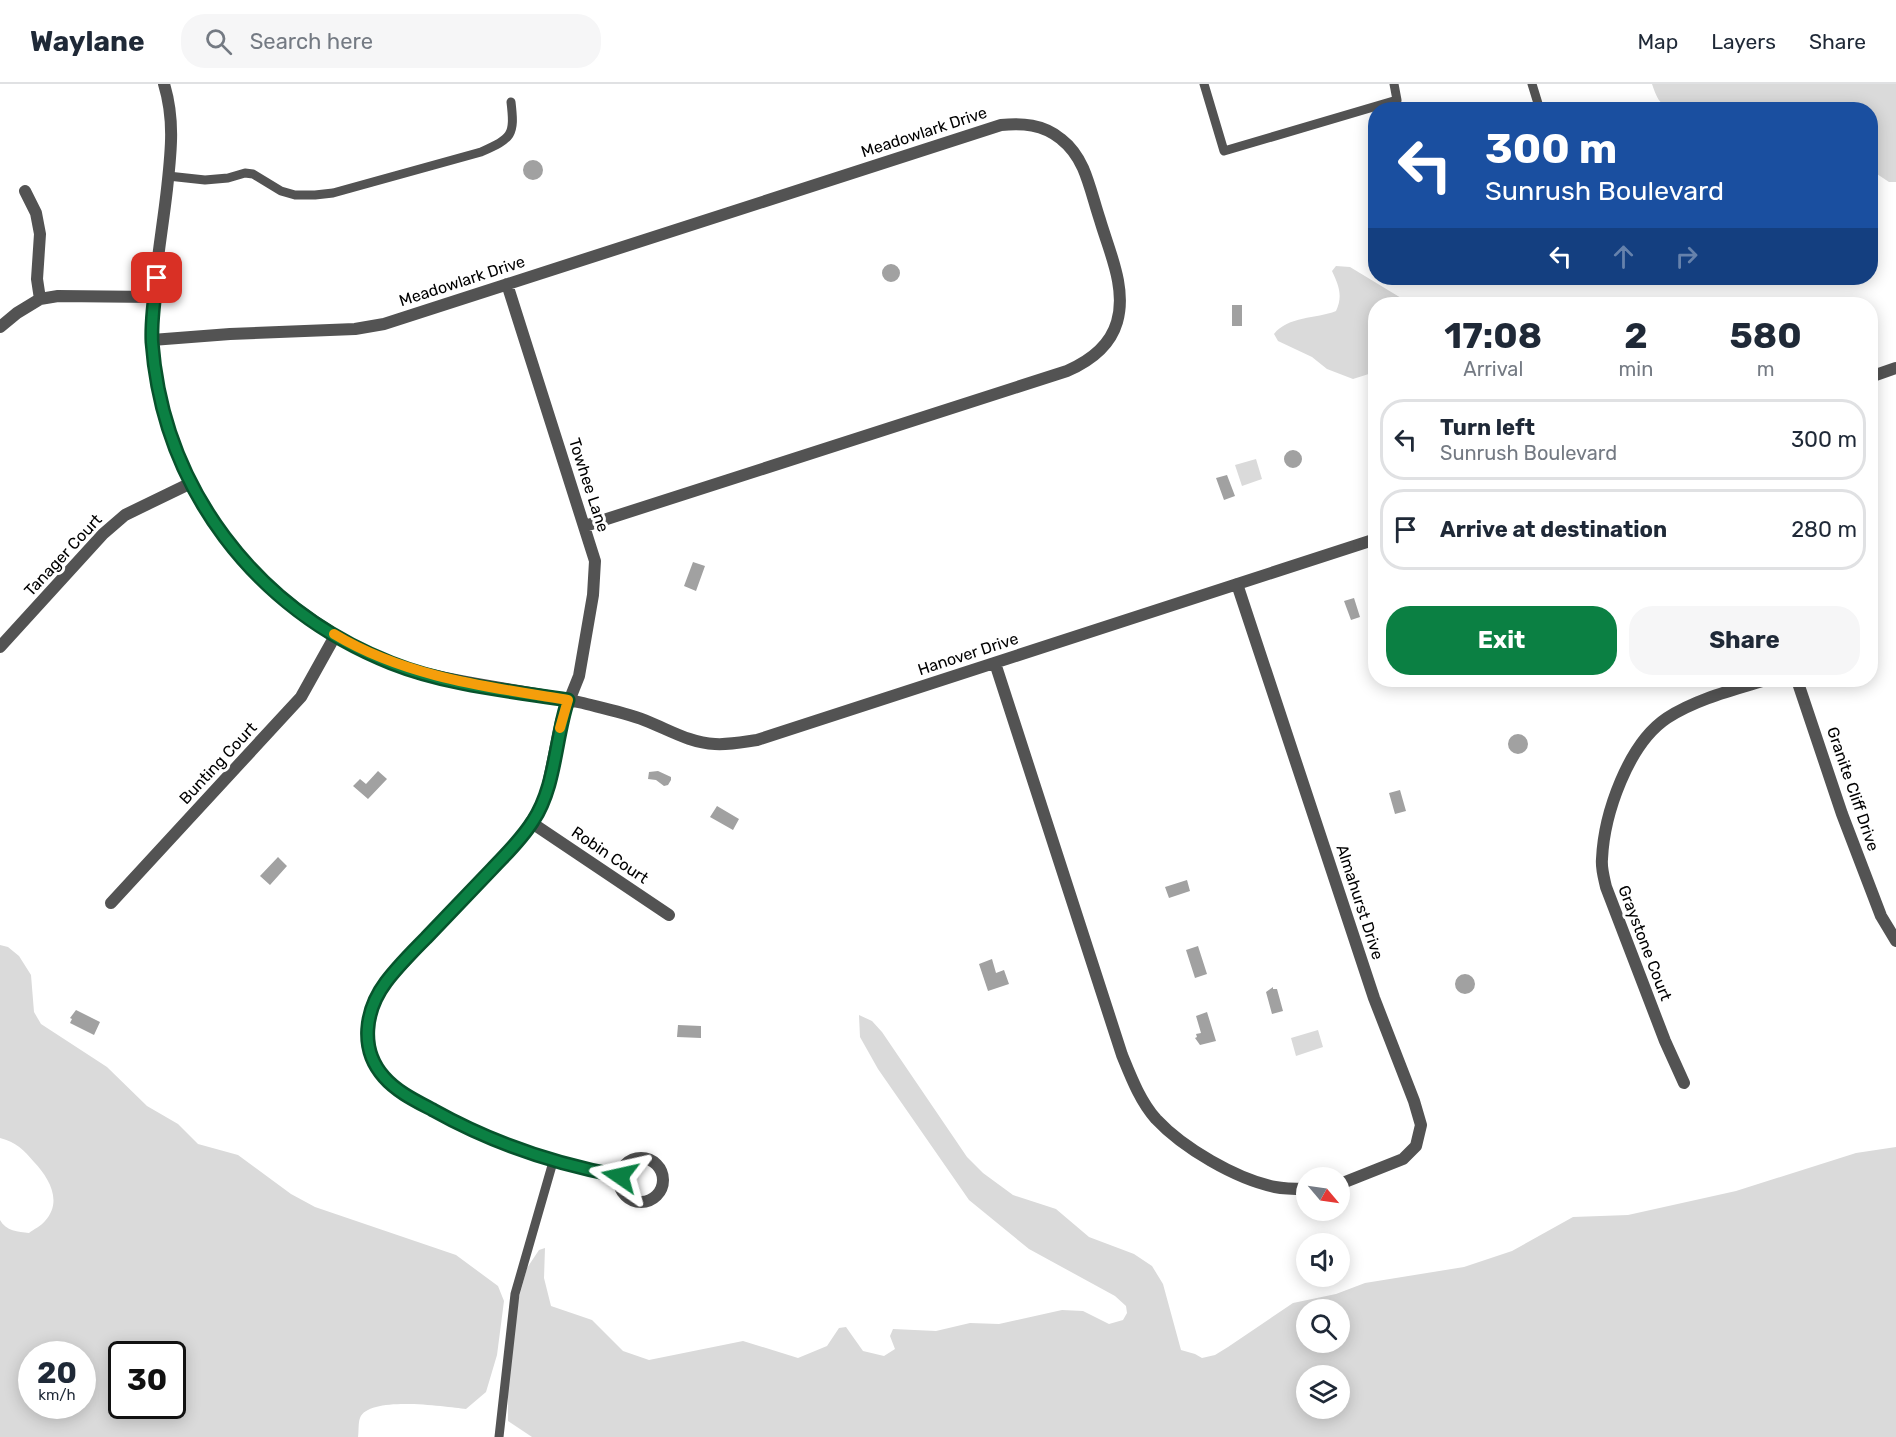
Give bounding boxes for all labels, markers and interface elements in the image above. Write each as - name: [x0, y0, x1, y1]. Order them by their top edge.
- search box: [181, 14, 601, 68]
- text: Waylane: [30, 25, 145, 58]
- icon: search: [202, 25, 235, 58]
- text: Search here: [250, 28, 373, 55]
- text: Map: [1637, 29, 1678, 54]
- text: Layers: [1711, 29, 1776, 54]
- text: Share: [1809, 29, 1866, 54]
- street label: Meadowlark Drive: [859, 103, 989, 161]
- text: 300 m: [1485, 124, 1617, 174]
- icon: left: [1386, 126, 1464, 204]
- text: Sunrush Boulevard: [1485, 175, 1724, 207]
- icon: left: [1544, 240, 1577, 273]
- icon: ahead: [1607, 240, 1640, 273]
- icon: right: [1670, 240, 1703, 273]
- pin: [131, 252, 182, 303]
- street label: Meadowlark Drive: [397, 252, 527, 310]
- icon: arrive: [140, 261, 173, 294]
- text: 17:08: [1444, 314, 1542, 357]
- text: 2: [1624, 314, 1648, 357]
- text: 580: [1730, 314, 1802, 357]
- text: Arrival: [1463, 357, 1523, 381]
- text: min: [1619, 357, 1653, 381]
- text: m: [1757, 357, 1775, 381]
- text: Turn left: [1440, 414, 1535, 441]
- icon: left: [1389, 423, 1422, 456]
- text: 300 m: [1791, 426, 1857, 453]
- street label: Towhee Lane: [565, 436, 613, 534]
- text: Sunrush Boulevard: [1440, 441, 1617, 465]
- street label: Tanager Court: [20, 510, 106, 600]
- icon: arrive: [1389, 513, 1422, 546]
- text: Arrive at destination: [1440, 516, 1667, 543]
- text: 280 m: [1791, 516, 1857, 543]
- button: Exit: [1386, 606, 1617, 675]
- button: Share: [1629, 606, 1860, 675]
- street label: Hanover Drive: [915, 629, 1021, 679]
- street label: Bunting Court: [175, 718, 261, 808]
- street label: Granite Cliff Drive: [1823, 724, 1883, 854]
- street label: Robin Court: [568, 822, 652, 888]
- street label: Almahurst Drive: [1332, 842, 1388, 962]
- street label: Graystone Court: [1614, 883, 1676, 1003]
- position arrow: [588, 1144, 652, 1208]
- north arrow: [1296, 1167, 1350, 1221]
- map controls: [1296, 1167, 1350, 1419]
- button: sound: [1296, 1233, 1350, 1287]
- button: search: [1296, 1299, 1350, 1353]
- speed limit sign: 30: [108, 1341, 186, 1419]
- text: 20: [37, 1355, 77, 1391]
- button: layers: [1296, 1365, 1350, 1419]
- text: km/h: [38, 1386, 76, 1404]

